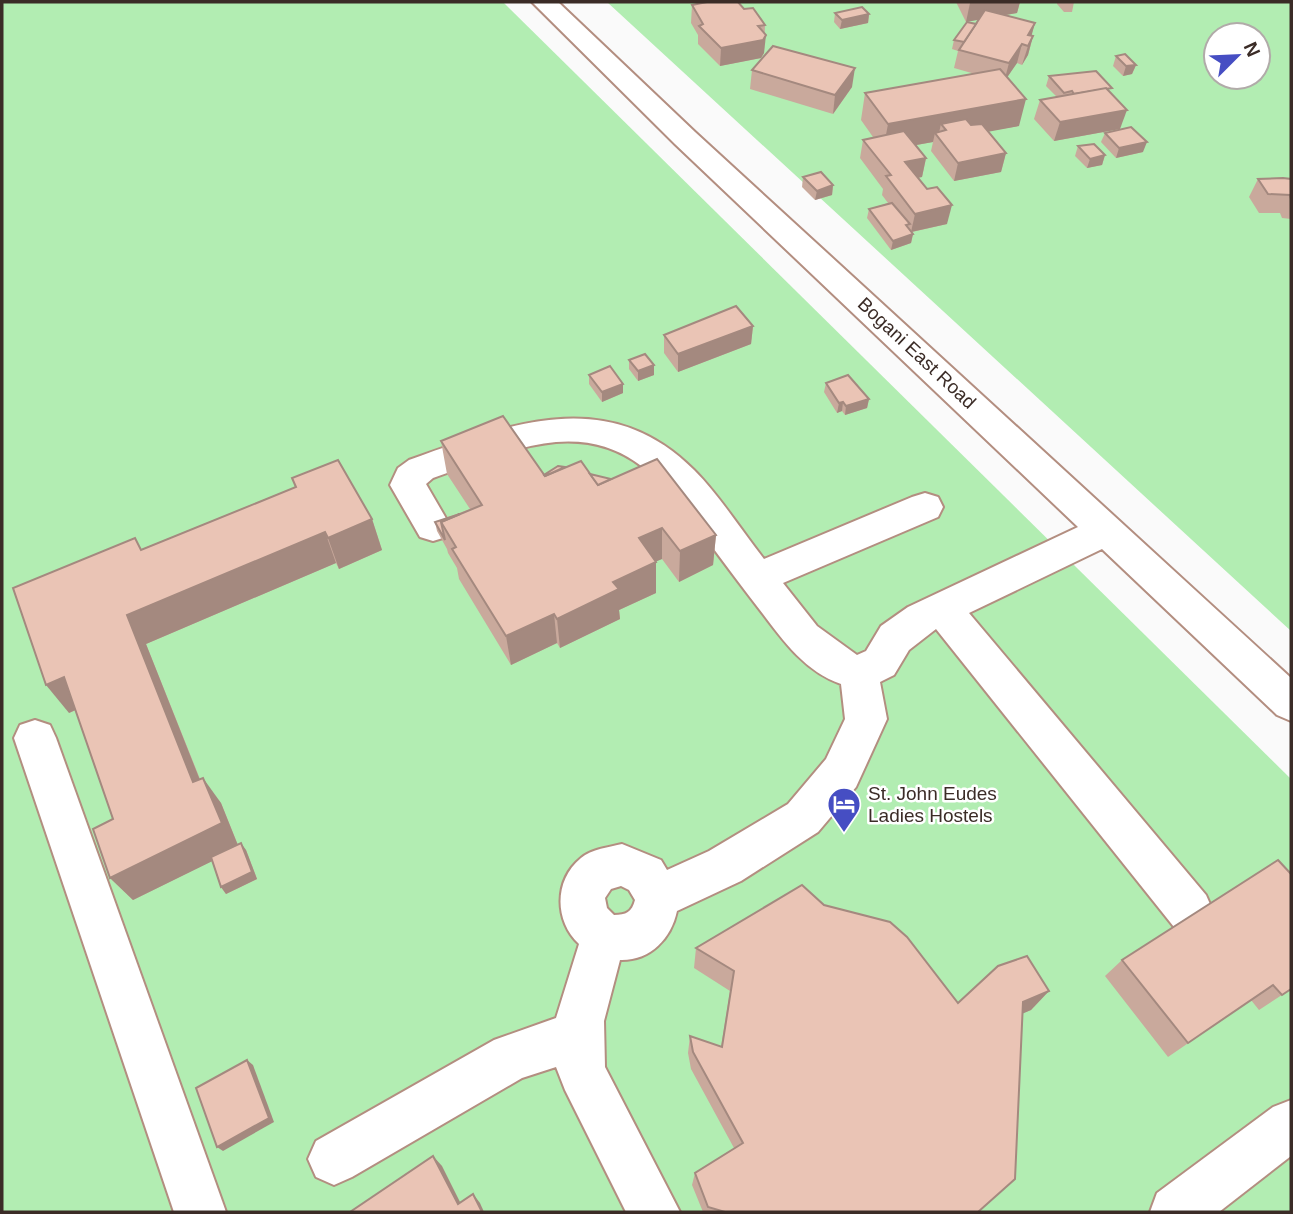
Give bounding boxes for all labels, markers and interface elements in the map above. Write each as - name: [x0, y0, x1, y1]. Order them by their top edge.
- north arrow: [1202, 21, 1272, 91]
- text: N: [1240, 39, 1264, 60]
- street label: Bogani East Road: [854, 293, 980, 413]
- place label: St. John Eudes Ladies Hostels: [868, 783, 997, 826]
- hotel icon: St. John Eudes Ladies Hostels: [825, 785, 863, 834]

